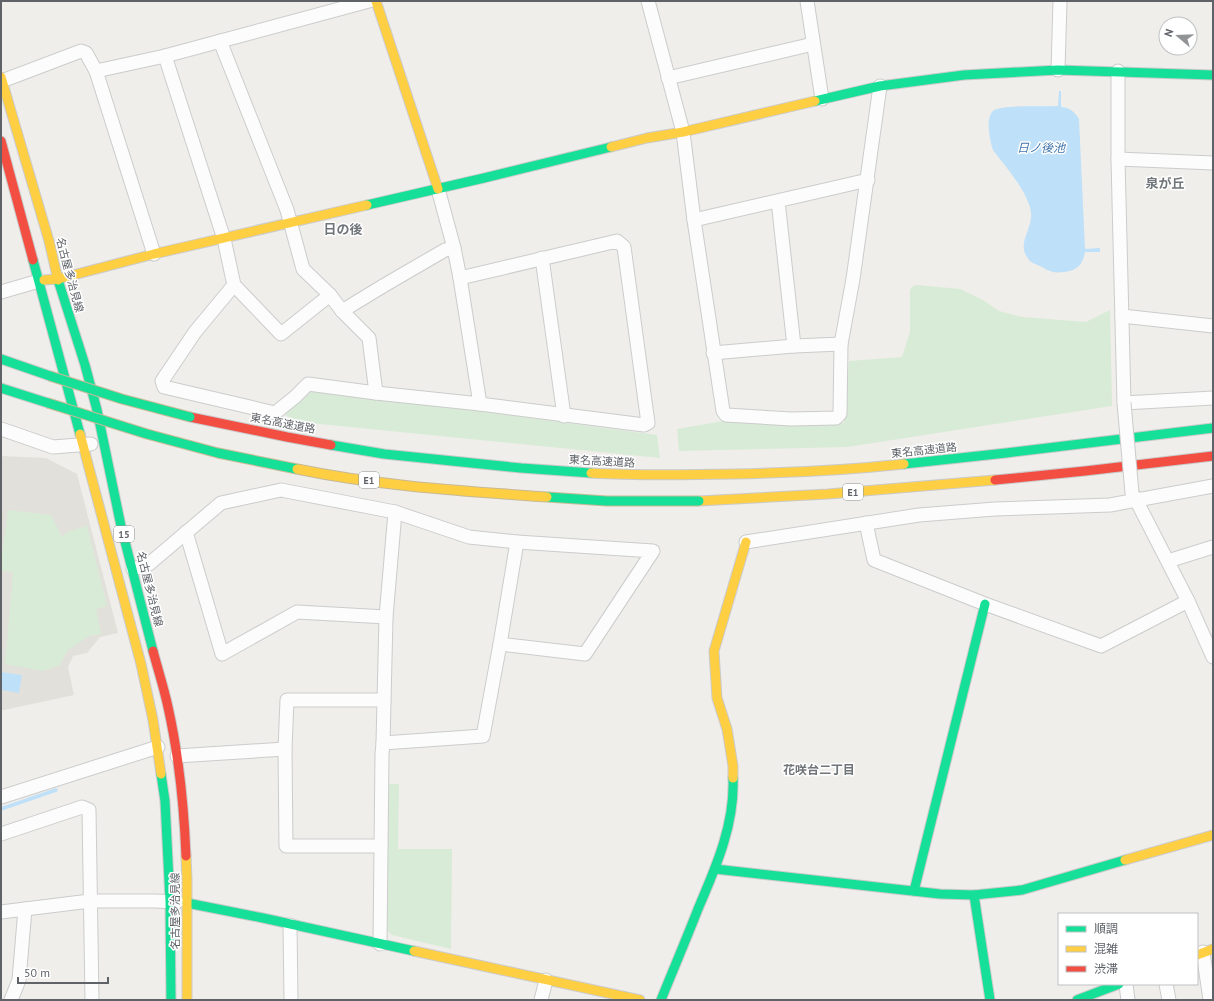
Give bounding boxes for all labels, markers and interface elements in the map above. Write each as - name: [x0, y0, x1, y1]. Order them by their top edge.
- north arrow: [1158, 16, 1198, 56]
- text: N: [1161, 27, 1176, 38]
- water label: 日ノ後池: [1017, 140, 1066, 155]
- district label: 泉が丘: [1145, 175, 1185, 192]
- district label: 日の後: [323, 221, 363, 238]
- street label: 名古屋多治見線: [53, 236, 87, 314]
- street label: 東名高速道路: [249, 410, 317, 436]
- street label: 東名高速道路: [890, 440, 958, 460]
- street label: 東名高速道路: [569, 452, 635, 470]
- road number: E1: [359, 472, 379, 488]
- road number: E1: [843, 484, 863, 500]
- road number: 15: [114, 526, 134, 542]
- street label: 名古屋多治見線: [134, 550, 166, 628]
- district label: 花咲台二丁目: [783, 762, 855, 777]
- street label: 名古屋多治見線: [168, 873, 182, 950]
- legend: [1058, 913, 1198, 985]
- text: 順調: [1094, 921, 1118, 936]
- text: 混雑: [1094, 941, 1118, 956]
- scale bar: [18, 959, 108, 985]
- text: 渋滞: [1094, 961, 1118, 976]
- text: 50 m: [24, 965, 50, 980]

